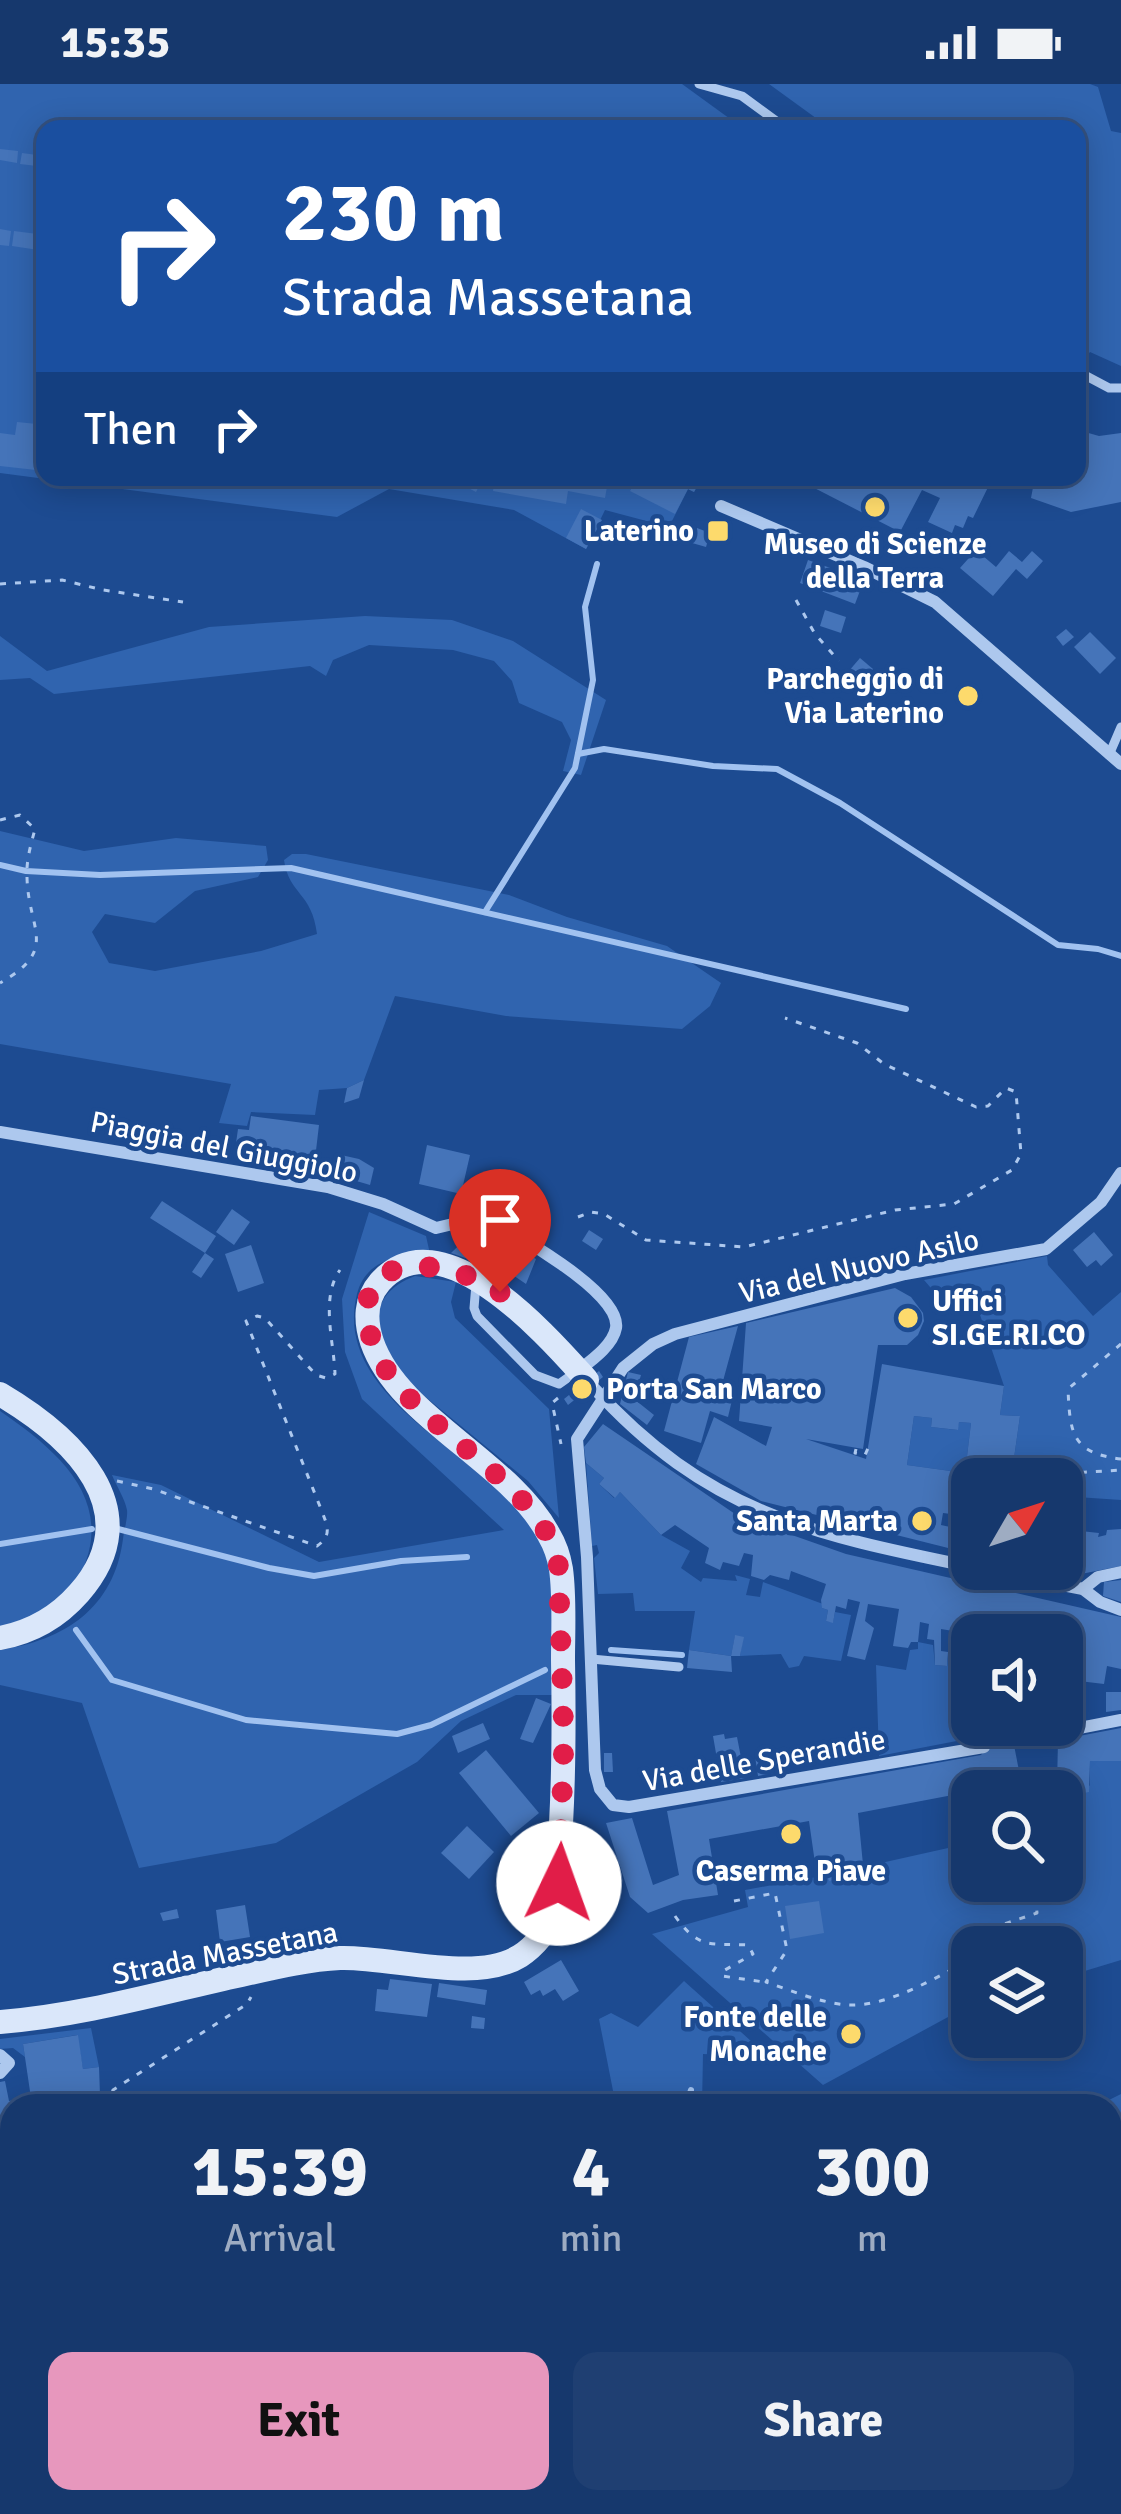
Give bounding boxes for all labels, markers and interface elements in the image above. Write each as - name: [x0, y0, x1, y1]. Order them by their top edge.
- text: 15:35: [60, 15, 170, 70]
- text: 230 m: [282, 161, 504, 265]
- icon: right: [84, 168, 240, 324]
- text: Strada Massetana: [282, 264, 694, 331]
- icon: right: [202, 396, 268, 462]
- text: Then: [84, 402, 178, 457]
- marker: Museo di Scienze della Terra: [862, 494, 888, 520]
- place label: Laterino: [584, 513, 694, 550]
- marker: Laterino: [705, 518, 731, 544]
- place label: Museo di Scienze della Terra: [763, 526, 987, 597]
- place label: Parcheggio di Via Laterino: [766, 661, 944, 732]
- marker: Parcheggio di Via Laterino: [955, 683, 981, 709]
- street label: Piaggia del Giuggiolo: [87, 1103, 361, 1192]
- pin: [449, 1169, 551, 1292]
- icon: arrive: [467, 1187, 533, 1253]
- street label: Via del Nuovo Asilo: [736, 1221, 983, 1312]
- place label: Uffici SI.GE.RI.CO: [932, 1283, 1086, 1354]
- marker: Uffici SI.GE.RI.CO: [895, 1305, 921, 1331]
- place label: Porta San Marco: [606, 1371, 822, 1408]
- marker: Porta San Marco: [569, 1376, 595, 1402]
- north arrow: [951, 1458, 1083, 1590]
- map controls: [951, 1458, 1083, 2058]
- place label: Santa Marta: [736, 1503, 898, 1540]
- marker: Santa Marta: [909, 1508, 935, 1534]
- button: sound: [951, 1614, 1083, 1746]
- street label: Via delle Sperandie: [640, 1721, 888, 1800]
- button: search: [951, 1770, 1083, 1902]
- position arrow: [496, 1820, 622, 1946]
- marker: Caserma Piave: [778, 1821, 804, 1847]
- place label: Caserma Piave: [696, 1853, 886, 1890]
- street label: Strada Massetana: [109, 1914, 341, 1993]
- button: layers: [951, 1926, 1083, 2058]
- place label: Fonte delle Monache: [683, 1999, 827, 2070]
- marker: Fonte delle Monache: [838, 2021, 864, 2047]
- text: 15:39: [191, 2127, 368, 2216]
- text: 4: [572, 2127, 610, 2216]
- text: 300: [814, 2127, 931, 2216]
- text: Arrival: [224, 2214, 336, 2262]
- text: min: [560, 2214, 623, 2262]
- text: m: [857, 2214, 888, 2262]
- button: Exit: [48, 2352, 549, 2490]
- button: Share: [573, 2352, 1074, 2490]

